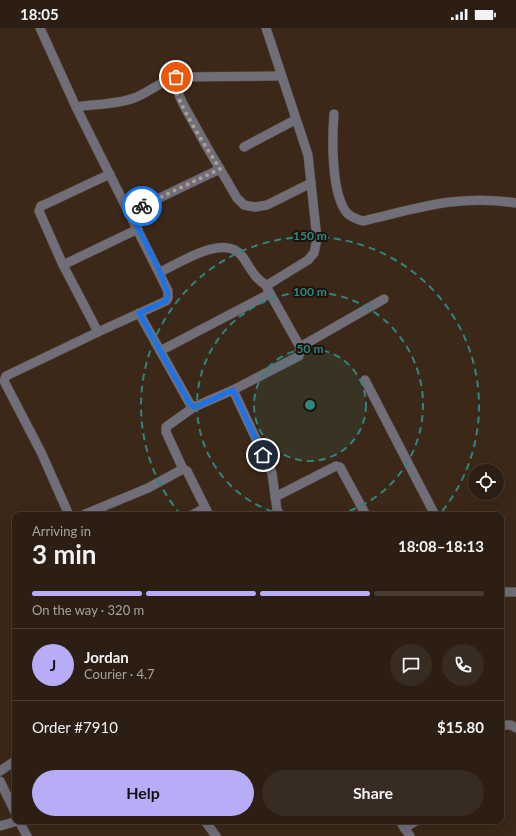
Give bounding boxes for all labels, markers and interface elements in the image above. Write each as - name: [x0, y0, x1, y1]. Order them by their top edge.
- text: 18:05: [20, 5, 59, 23]
- pin: [159, 60, 193, 94]
- icon: bag: [165, 66, 187, 88]
- courier: [122, 186, 162, 226]
- icon: bike: [131, 195, 153, 217]
- text: 150 m: [293, 228, 327, 243]
- text: 100 m: [293, 284, 327, 299]
- text: 50 m: [297, 341, 323, 356]
- centre of rings: [303, 398, 317, 412]
- pin: [246, 438, 280, 472]
- icon: home: [252, 444, 274, 466]
- map controls: [468, 464, 504, 500]
- button: locate: [468, 464, 504, 500]
- text: Arriving in: [32, 523, 91, 539]
- text: 18:08–18:13: [398, 537, 484, 555]
- text: 3 min: [32, 538, 96, 570]
- text: On the way · 320 m: [32, 602, 144, 618]
- button: chat: [390, 644, 432, 686]
- button: phone: [442, 644, 484, 686]
- text: Jordan: [84, 648, 129, 666]
- text: J: [50, 656, 56, 674]
- text: Courier · 4.7: [84, 666, 155, 682]
- text: Order #7910: [32, 718, 118, 736]
- text: $15.80: [437, 718, 484, 736]
- button: Help: [32, 770, 254, 816]
- button: Share: [262, 770, 484, 816]

